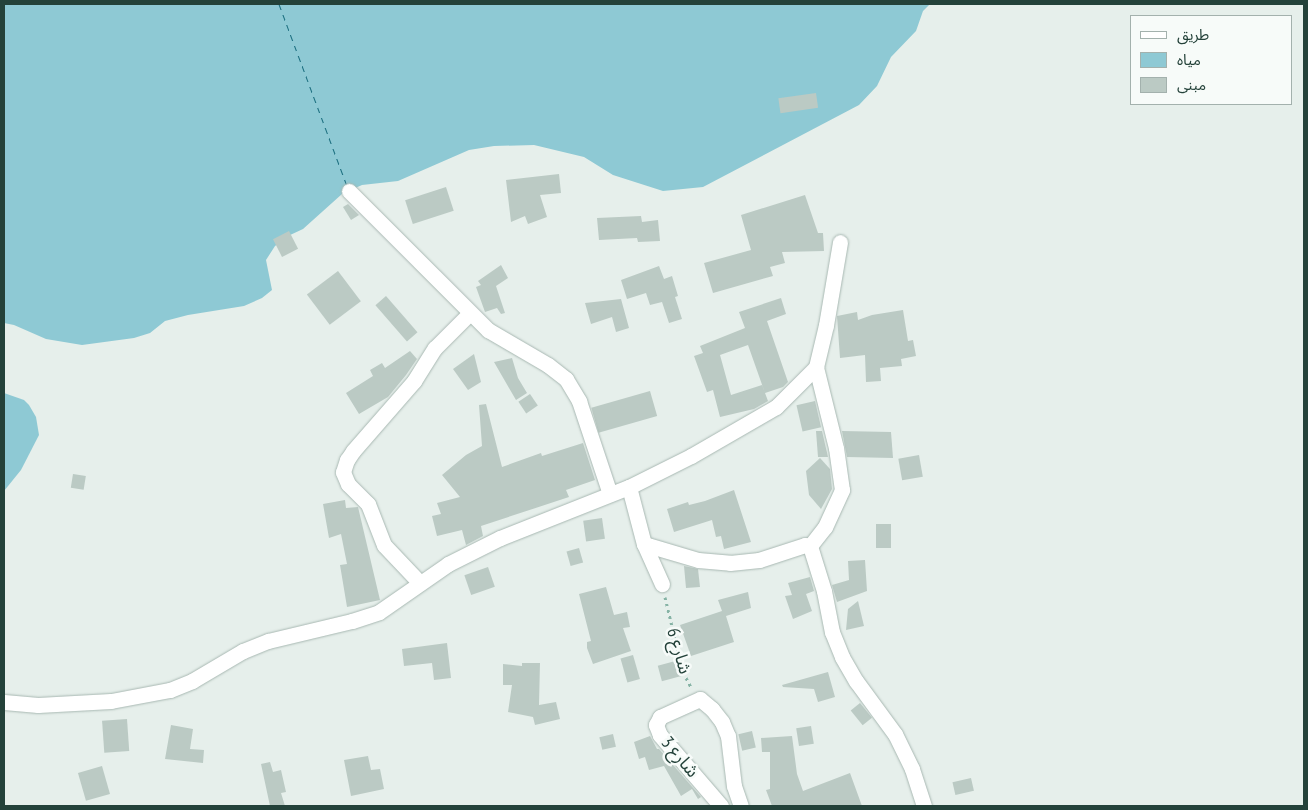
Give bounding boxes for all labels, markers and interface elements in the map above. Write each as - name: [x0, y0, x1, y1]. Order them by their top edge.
- legend: [1130, 15, 1293, 105]
- text: طريق: [1177, 25, 1209, 44]
- text: مياه: [1177, 50, 1201, 69]
- text: مبنى: [1177, 75, 1206, 94]
- street label: شارع 6: [662, 625, 696, 677]
- street label: شارع 3: [657, 732, 703, 782]

